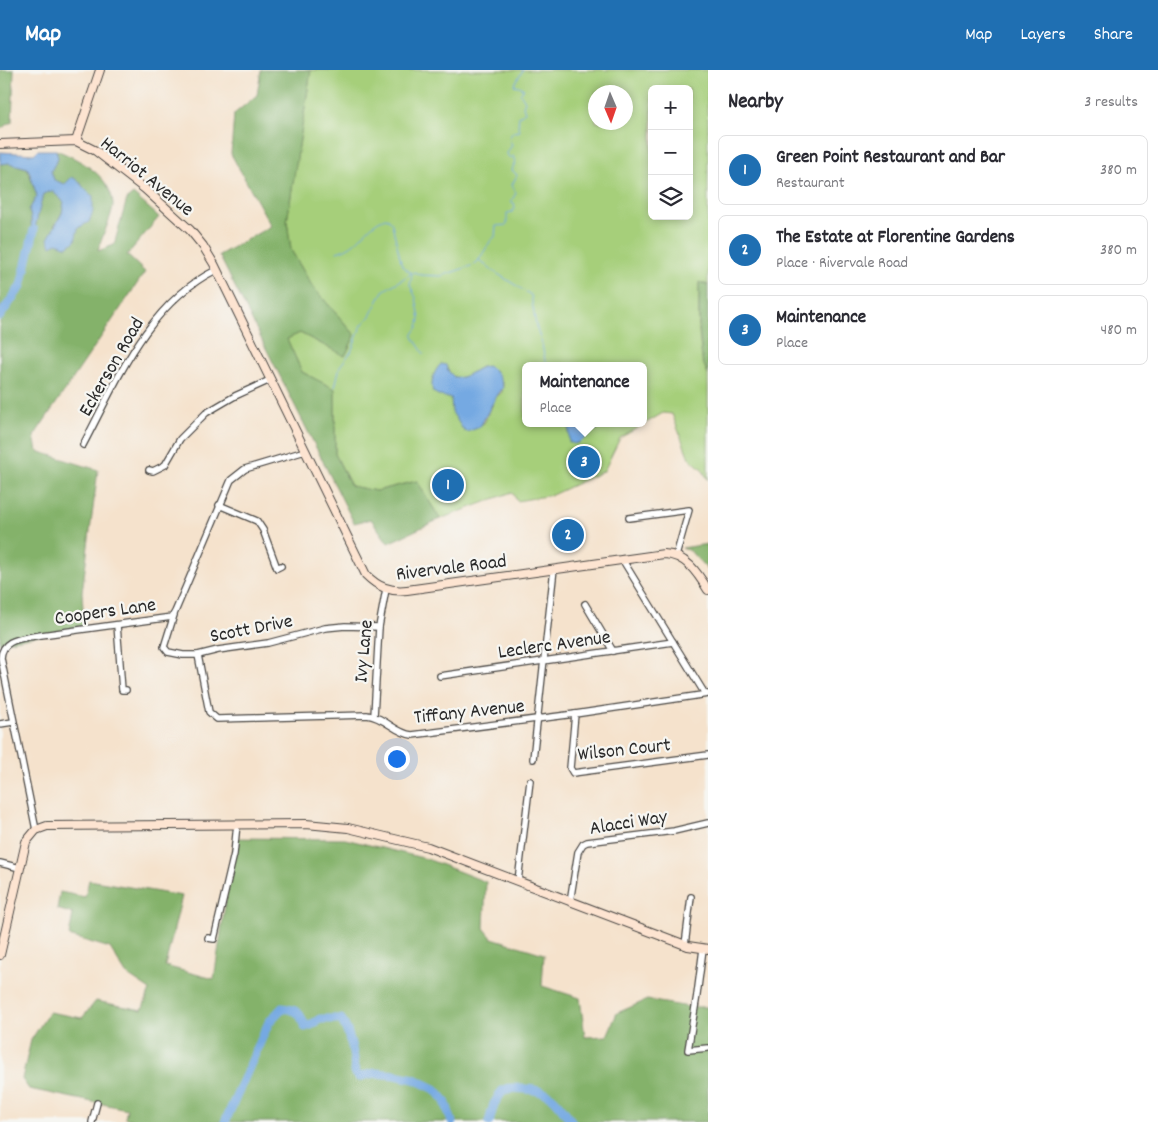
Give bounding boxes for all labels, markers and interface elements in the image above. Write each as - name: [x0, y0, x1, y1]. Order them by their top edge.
- text: Map: [25, 18, 61, 52]
- text: Map: [965, 23, 992, 48]
- text: Layers: [1020, 23, 1066, 48]
- text: Share: [1094, 23, 1133, 48]
- north arrow: [588, 85, 633, 130]
- map controls: [648, 85, 693, 220]
- button: +: [648, 85, 693, 130]
- text: Nearby: [728, 88, 783, 118]
- text: 3 results: [1084, 91, 1138, 114]
- button: −: [648, 130, 693, 175]
- street label: Harriot Avenue: [93, 131, 199, 224]
- text: Green Point Restaurant and Bar: [776, 145, 1005, 172]
- text: 1: [743, 159, 747, 182]
- text: 380 m: [1100, 159, 1137, 182]
- text: Restaurant: [776, 172, 845, 195]
- button: layers: [648, 175, 693, 220]
- text: The Estate at Florentine Gardens: [776, 225, 1015, 252]
- text: 2: [742, 239, 749, 262]
- text: 380 m: [1100, 239, 1137, 262]
- text: Place · Rivervale Road: [776, 252, 908, 275]
- text: Maintenance: [776, 305, 866, 332]
- street label: Eckerson Road: [73, 313, 152, 422]
- text: 3: [741, 319, 749, 342]
- text: 480 m: [1101, 319, 1137, 342]
- text: Place: [776, 332, 808, 355]
- popup: [522, 362, 647, 427]
- text: Maintenance: [539, 370, 630, 397]
- text: Place: [539, 397, 571, 420]
- pin: 3: [568, 443, 600, 481]
- pin: 1: [432, 466, 464, 504]
- pin: 2: [552, 516, 584, 554]
- street label: Rivervale Road: [394, 548, 508, 590]
- street label: Coopers Lane: [53, 592, 158, 634]
- street label: Scott Drive: [208, 608, 295, 652]
- street label: Ivy Lane: [348, 619, 382, 684]
- street label: Leclerc Avenue: [496, 624, 613, 668]
- street label: Tiffany Avenue: [413, 693, 526, 733]
- street label: Wilson Court: [576, 732, 672, 770]
- your location: [384, 746, 410, 772]
- street label: Alacci Way: [588, 804, 670, 844]

